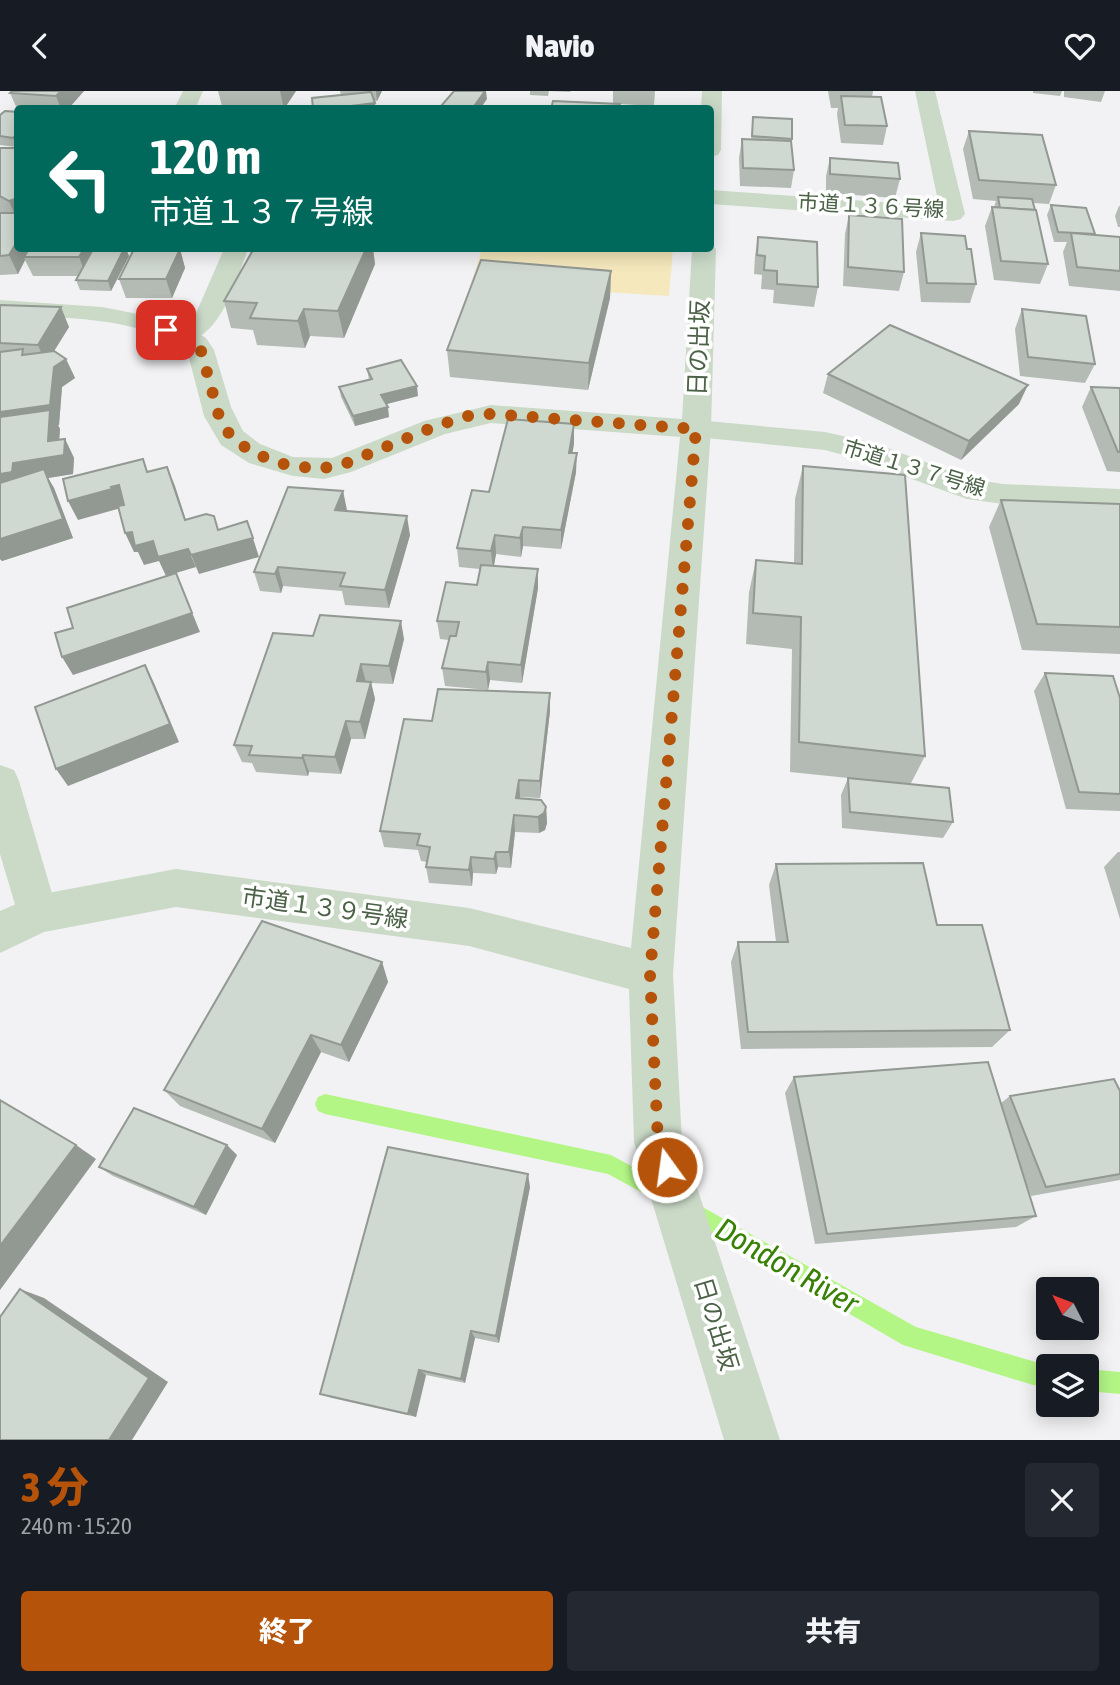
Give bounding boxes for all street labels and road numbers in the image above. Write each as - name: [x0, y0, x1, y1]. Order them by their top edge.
- street label: 市道１３６号線: [797, 189, 945, 221]
- street label: 日の出坂: [683, 300, 714, 396]
- street label: 市道１３７号線: [840, 434, 988, 500]
- street label: 市道１３９号線: [240, 882, 410, 933]
- street label: 日の出坂: [690, 1274, 743, 1374]

